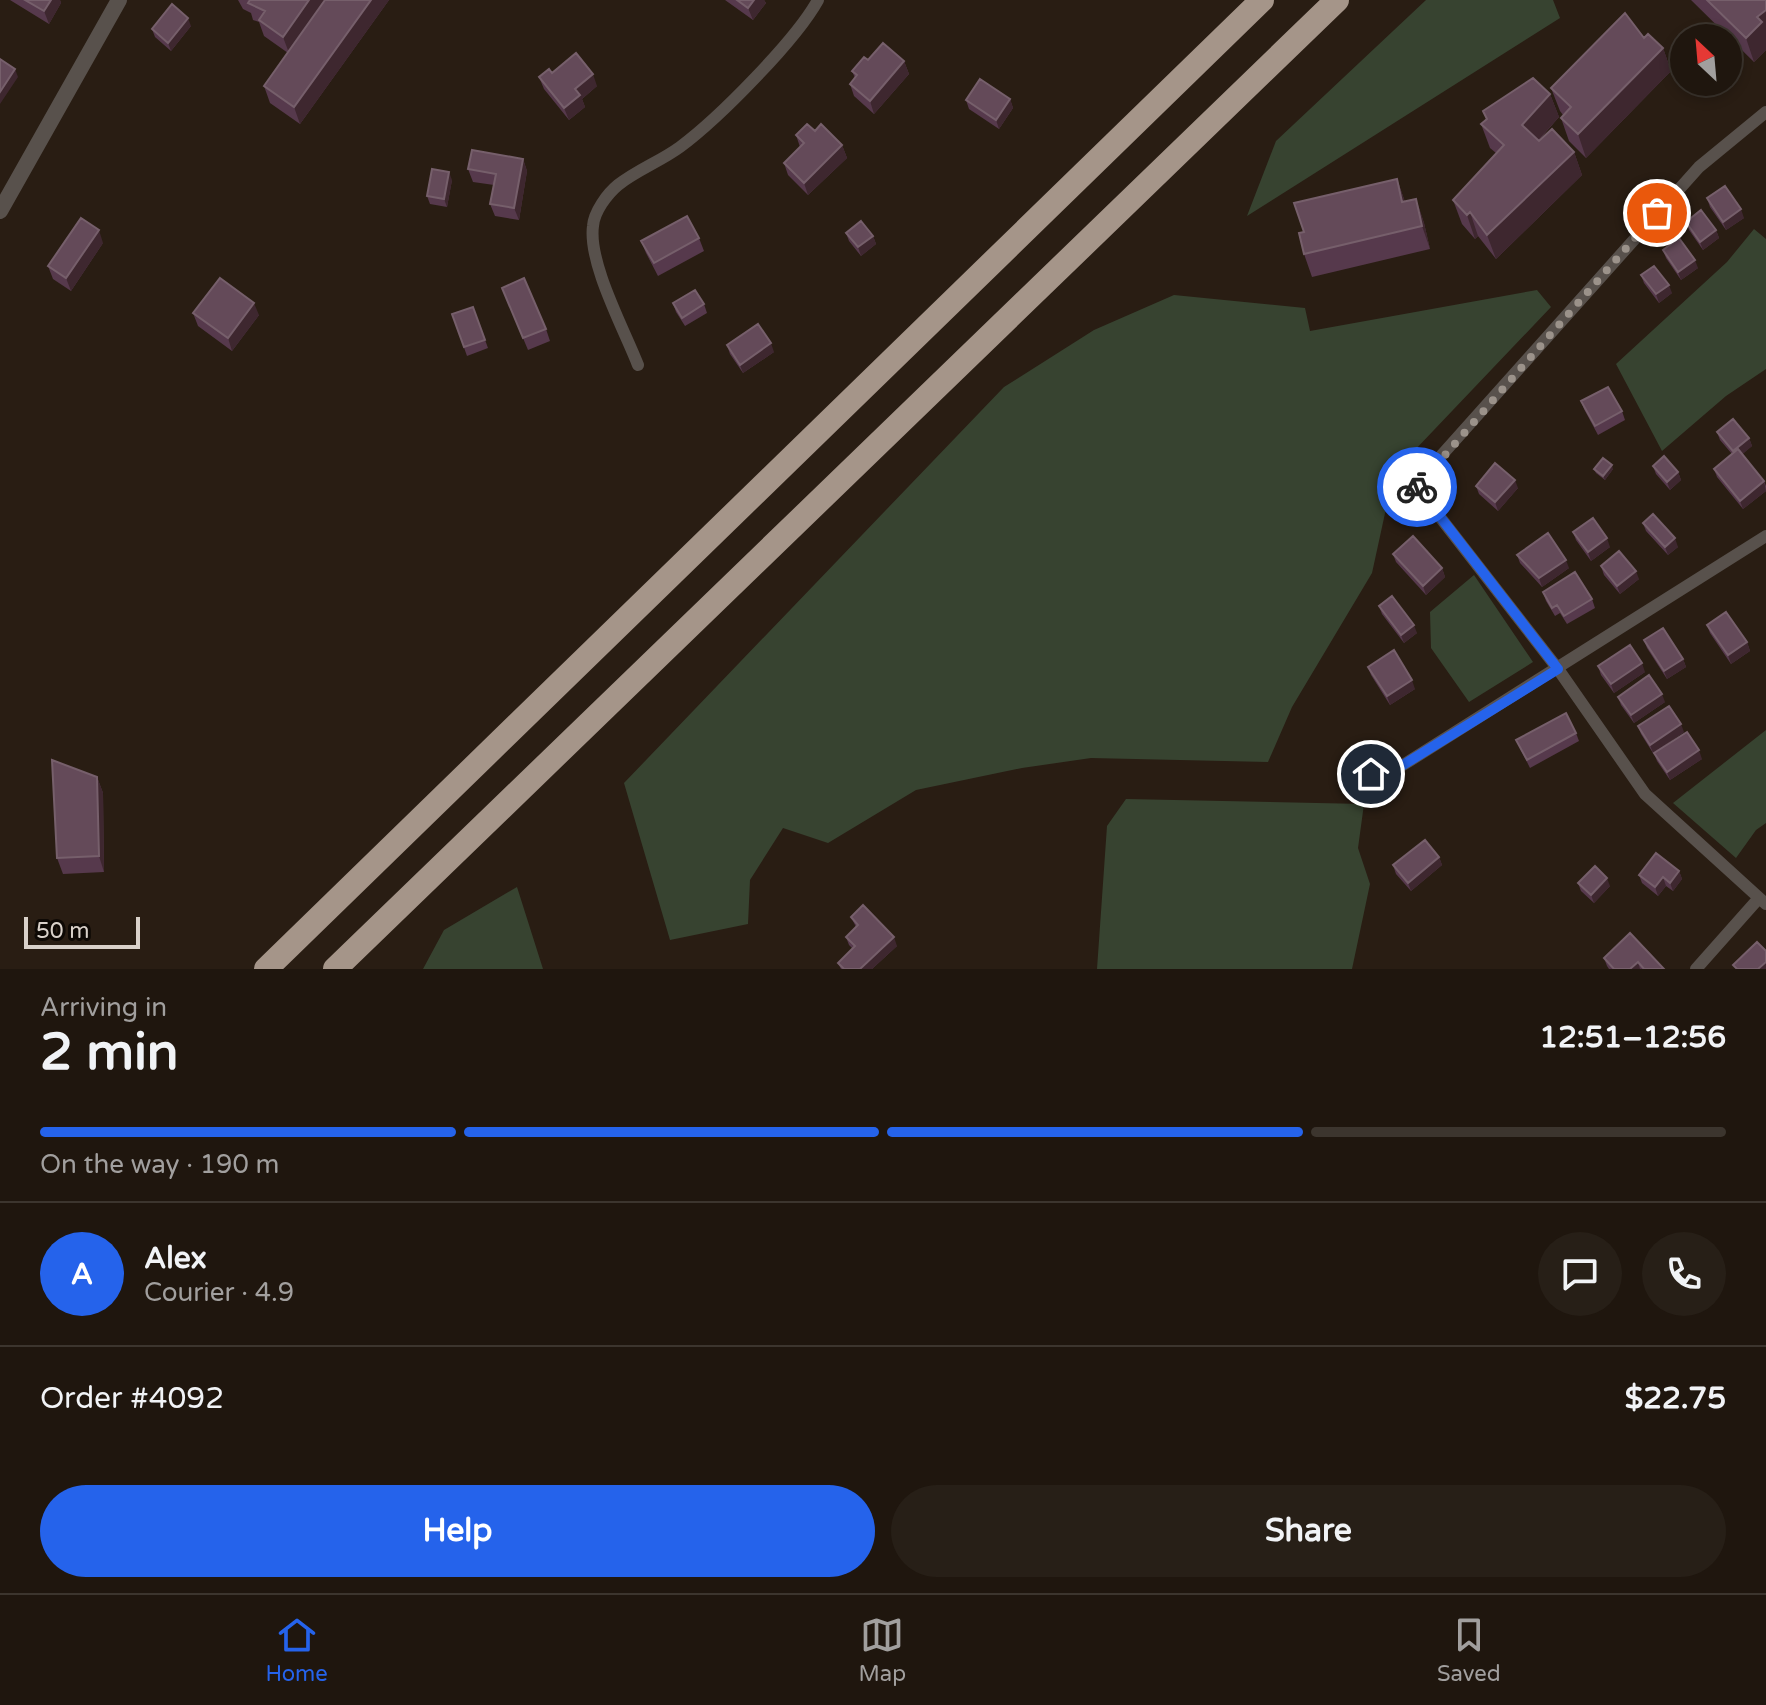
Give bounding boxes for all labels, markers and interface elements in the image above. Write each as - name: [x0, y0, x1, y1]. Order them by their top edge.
- north arrow: [1670, 24, 1742, 96]
- map controls: [1670, 24, 1742, 96]
- pin: [1623, 179, 1691, 247]
- icon: bag: [1635, 191, 1679, 235]
- courier: [1377, 447, 1457, 527]
- icon: bike: [1395, 465, 1439, 509]
- pin: [1337, 740, 1405, 808]
- icon: home: [1349, 752, 1393, 796]
- scale bar: [24, 913, 140, 949]
- text: 50 m: [36, 918, 90, 944]
- text: Arriving in: [40, 992, 167, 1023]
- text: 12:51–12:56: [1539, 1019, 1726, 1056]
- text: 2 min: [40, 1021, 179, 1084]
- text: On the way · 190 m: [40, 1149, 279, 1180]
- button: chat: [1538, 1232, 1622, 1316]
- button: phone: [1642, 1232, 1726, 1316]
- text: Alex: [144, 1240, 207, 1277]
- text: A: [71, 1256, 93, 1293]
- text: Courier · 4.9: [144, 1277, 294, 1308]
- text: Order #4092: [40, 1380, 224, 1417]
- text: $22.75: [1625, 1380, 1726, 1417]
- button: Help: [40, 1485, 875, 1577]
- button: Share: [891, 1485, 1726, 1577]
- tab: Home: [265, 1613, 328, 1687]
- tab: Map: [859, 1613, 906, 1687]
- tab: Saved: [1437, 1613, 1501, 1687]

